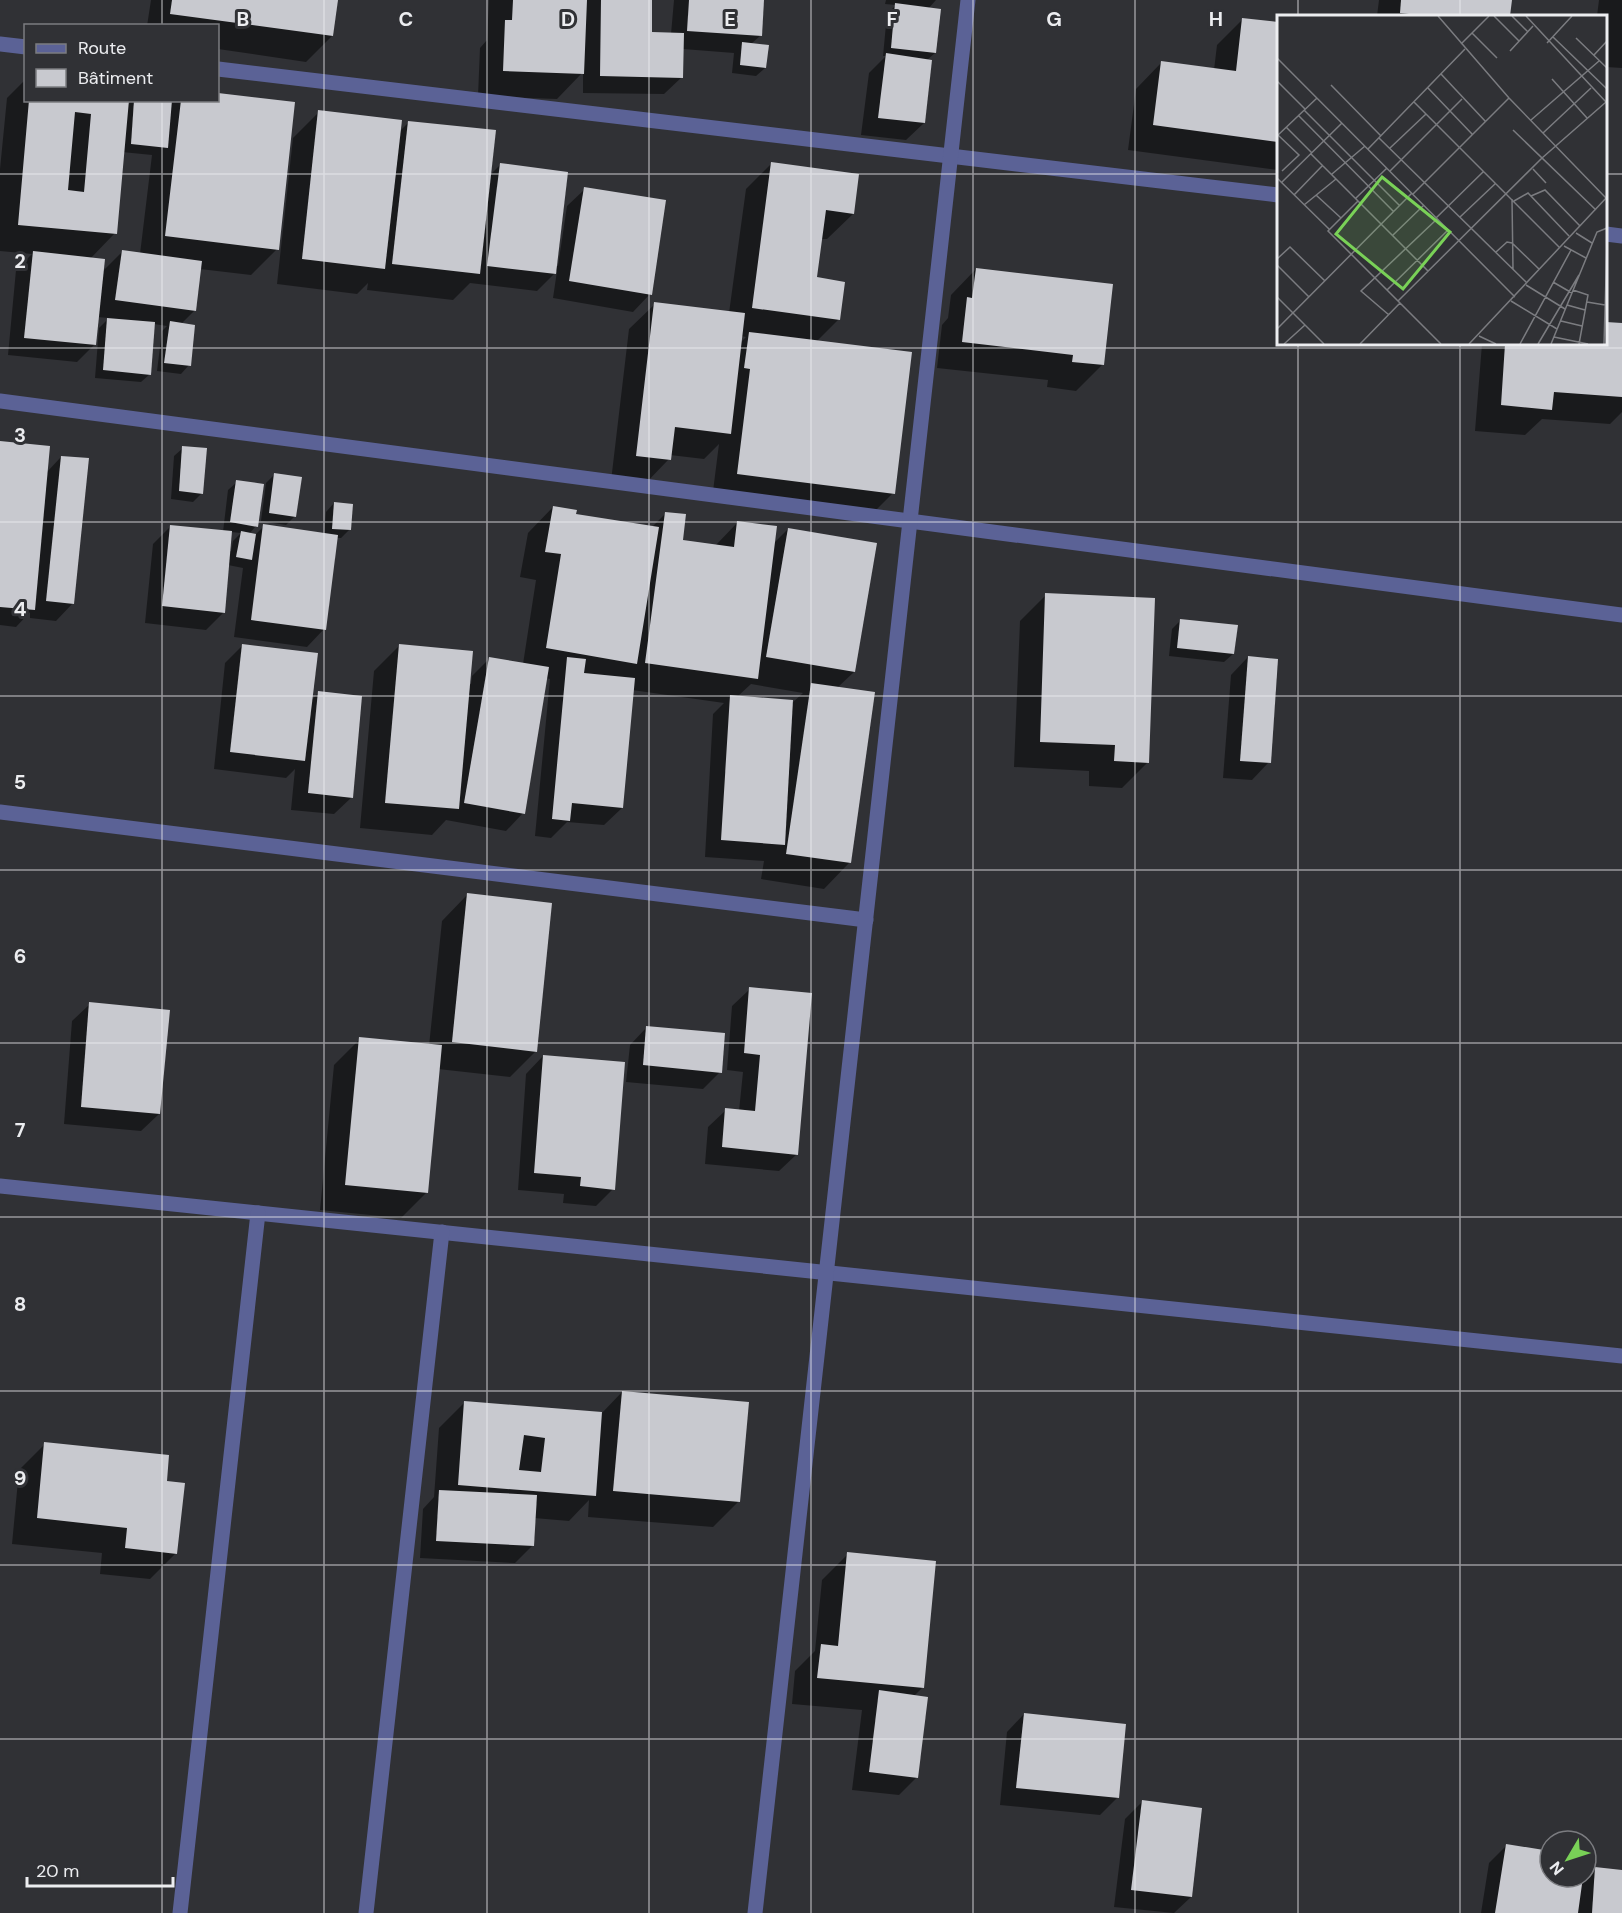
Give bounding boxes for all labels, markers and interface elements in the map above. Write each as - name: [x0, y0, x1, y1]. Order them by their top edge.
- text: B: [237, 6, 249, 32]
- text: C: [399, 6, 413, 32]
- text: D: [561, 6, 575, 32]
- text: E: [724, 6, 736, 32]
- text: F: [886, 6, 898, 32]
- text: G: [1046, 6, 1062, 32]
- text: H: [1209, 6, 1223, 32]
- inset map: [1277, 15, 1607, 345]
- legend: [24, 24, 219, 102]
- text: Route: [78, 36, 126, 60]
- text: Bâtiment: [78, 66, 153, 90]
- text: 2: [14, 248, 26, 274]
- text: 3: [14, 422, 26, 448]
- text: 4: [14, 596, 27, 622]
- text: 5: [14, 769, 26, 795]
- text: 6: [14, 943, 26, 969]
- text: 7: [15, 1117, 26, 1143]
- text: 8: [14, 1291, 26, 1317]
- text: 9: [14, 1465, 26, 1491]
- north arrow: [1538, 1829, 1598, 1889]
- scale bar: [27, 1850, 172, 1888]
- text: N: [1545, 1857, 1569, 1879]
- text: 20 m: [36, 1859, 79, 1883]

